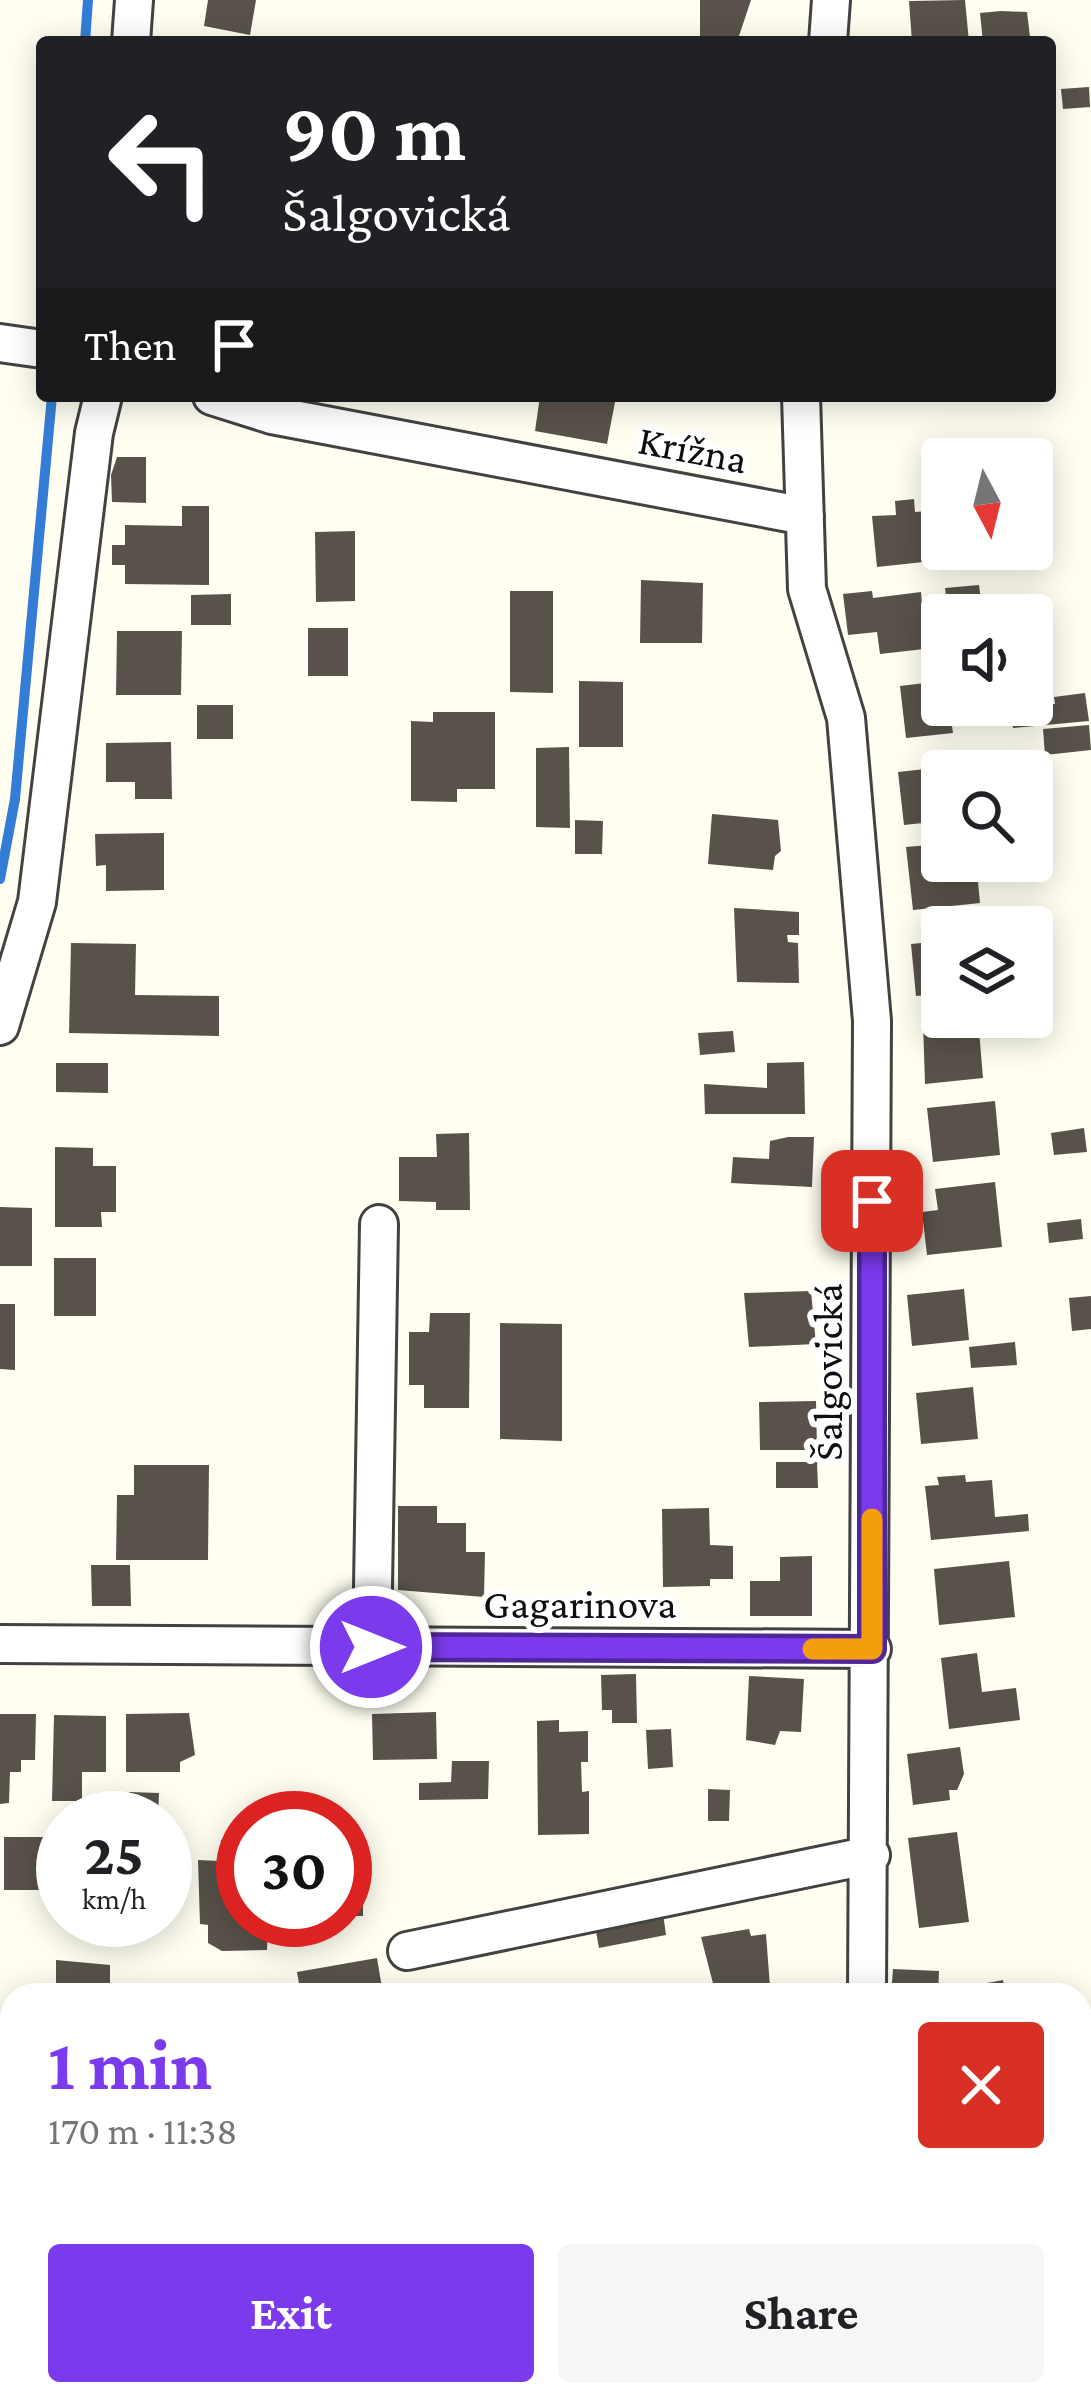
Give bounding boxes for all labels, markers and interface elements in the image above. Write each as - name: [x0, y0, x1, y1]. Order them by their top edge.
- icon: left: [84, 84, 240, 240]
- text: 90 m: [282, 85, 466, 178]
- text: Šalgovická: [282, 183, 511, 243]
- icon: arrive: [201, 312, 267, 378]
- text: Then: [84, 320, 177, 370]
- street label: Krížna: [635, 415, 751, 483]
- north arrow: [921, 438, 1053, 570]
- map controls: [921, 438, 1053, 1038]
- button: sound: [921, 594, 1053, 726]
- button: search: [921, 750, 1053, 882]
- button: layers: [921, 906, 1053, 1038]
- pin: [821, 1150, 923, 1252]
- icon: arrive: [839, 1168, 905, 1234]
- street label: Šalgovická: [804, 1283, 851, 1461]
- street label: Gagarinova: [483, 1580, 677, 1627]
- position arrow: [308, 1584, 434, 1710]
- speed limit sign: 30: [216, 1791, 372, 1947]
- text: 25: [84, 1820, 144, 1887]
- text: km/h: [82, 1882, 146, 1915]
- button: close: [918, 2022, 1044, 2148]
- text: 1 min: [48, 2024, 212, 2104]
- text: 170 m · 11:38: [48, 2109, 237, 2152]
- button: Exit: [48, 2244, 534, 2382]
- button: Share: [558, 2244, 1044, 2382]

